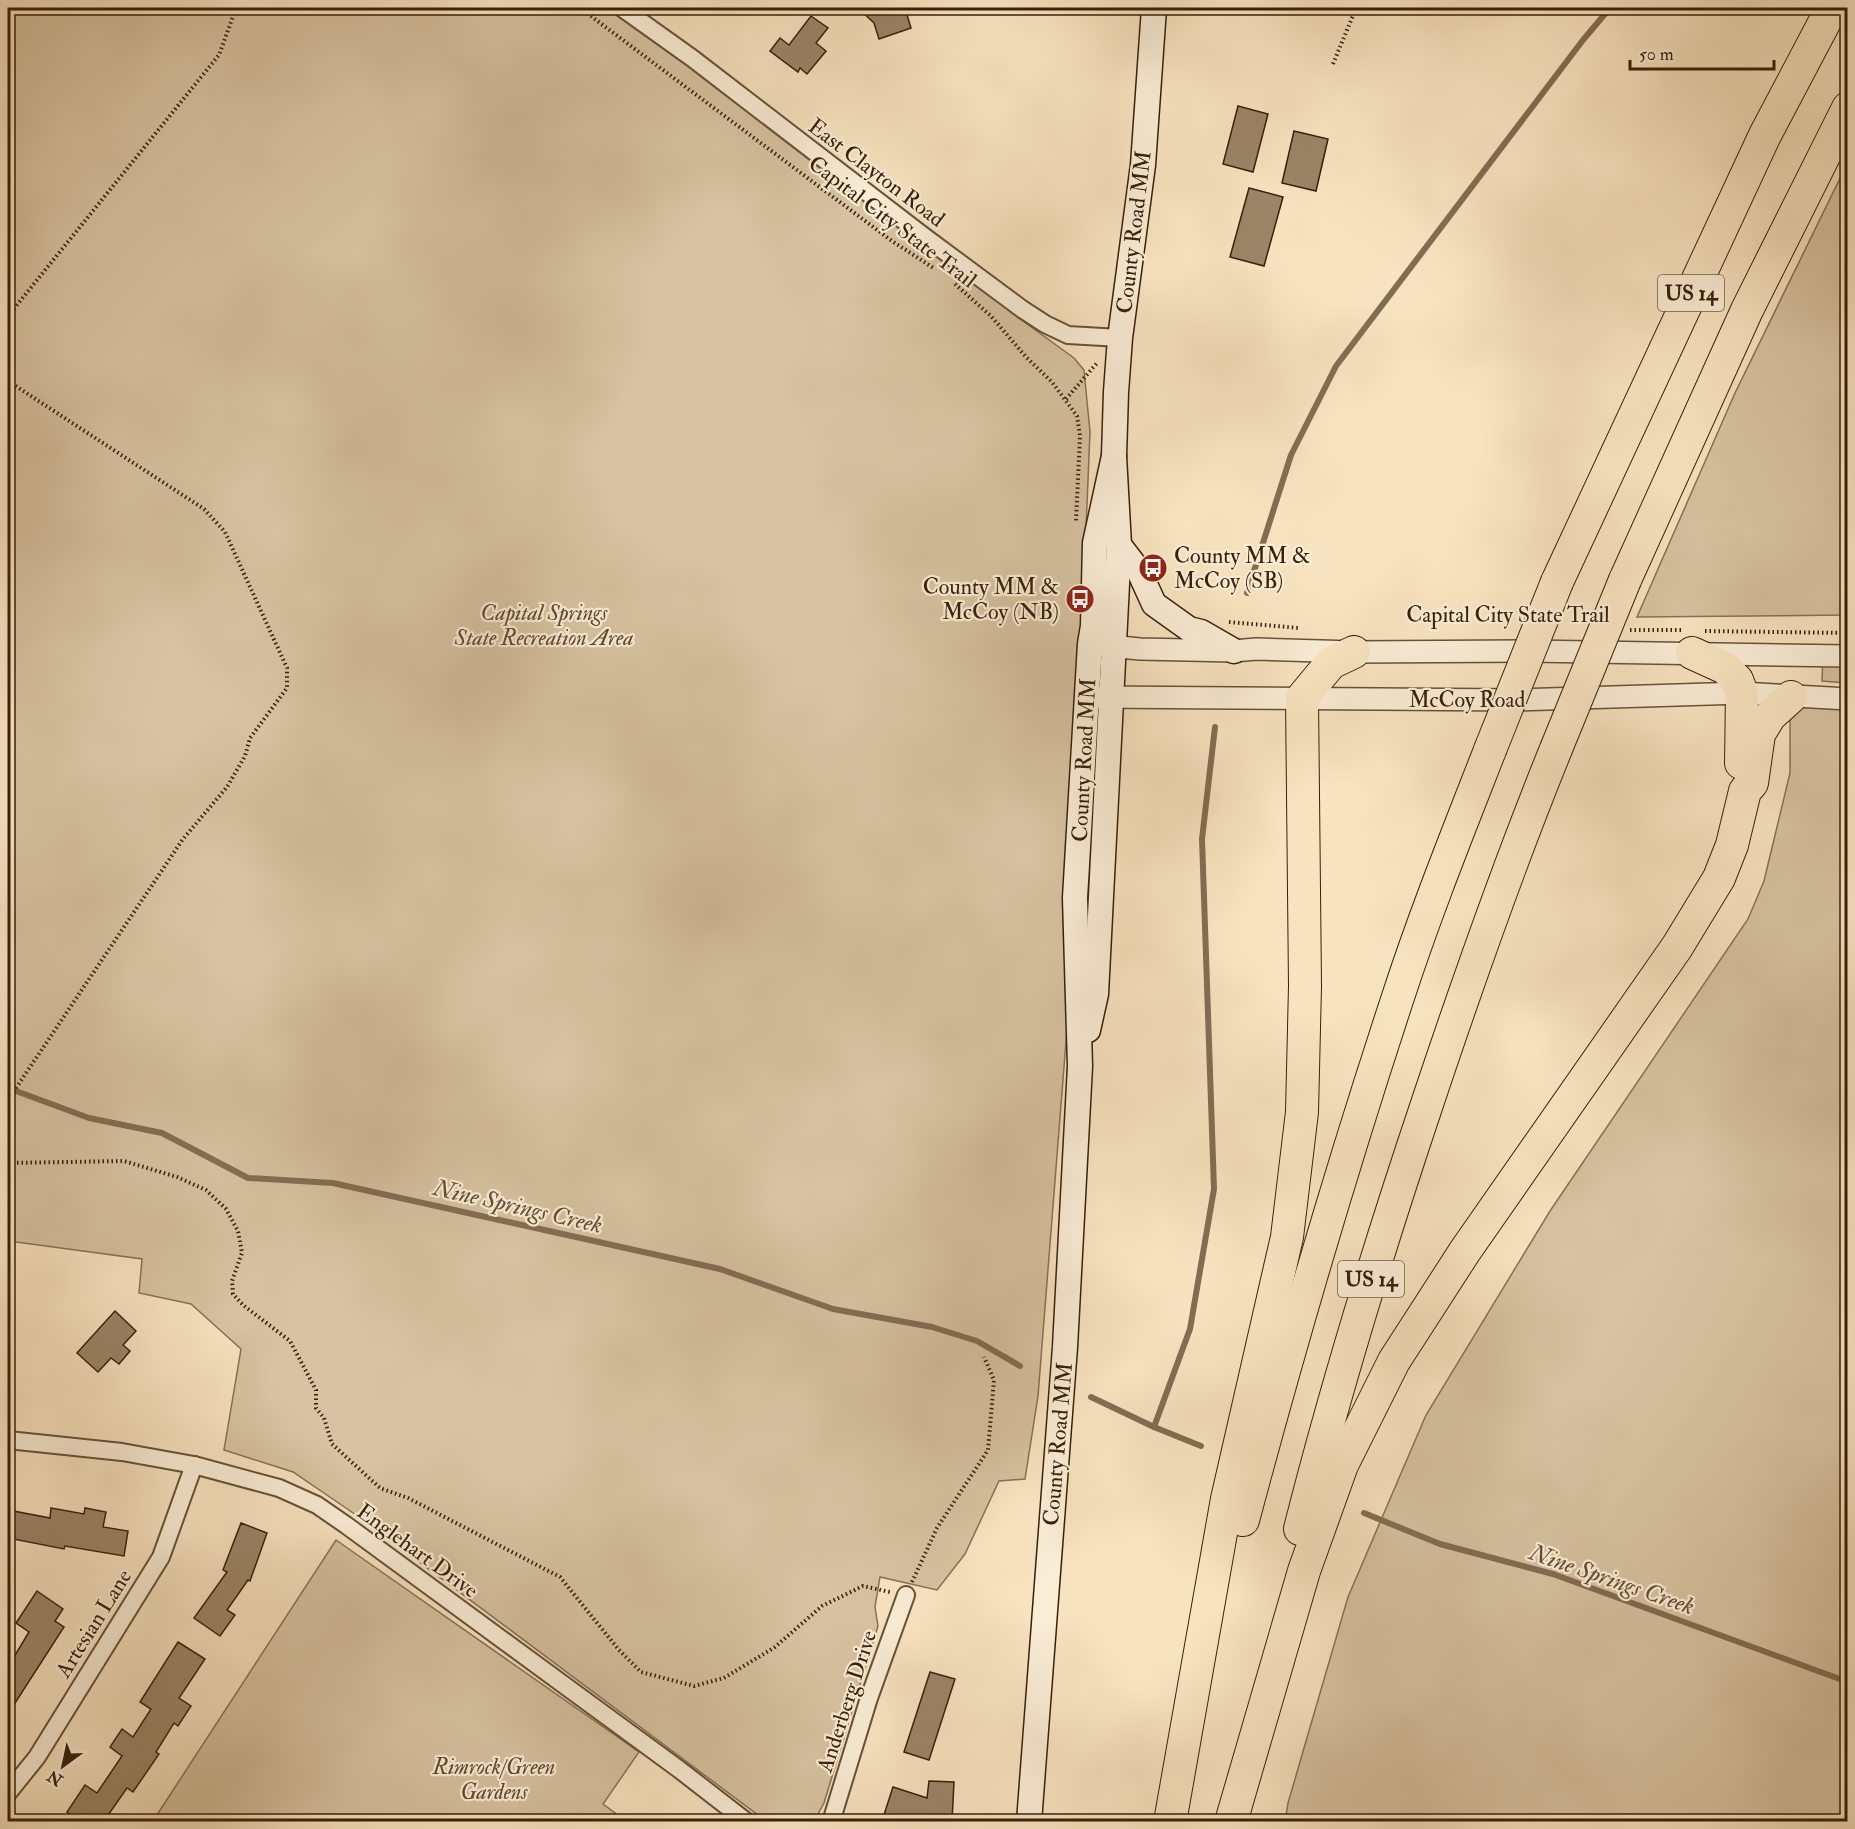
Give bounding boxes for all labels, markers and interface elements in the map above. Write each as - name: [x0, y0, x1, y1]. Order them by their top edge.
- scale bar: [1630, 33, 1774, 71]
- text: 50 m: [1639, 43, 1674, 66]
- street label: East Clayton Road: [802, 112, 950, 233]
- street label: Capital City State Trail: [802, 149, 982, 295]
- street label: County Road MM: [1110, 149, 1158, 315]
- road number: US 14: [1658, 275, 1724, 311]
- place label: County MM & McCoy (SB): [1174, 542, 1310, 595]
- bus stop icon: County MM & McCoy (SB): [1137, 552, 1169, 584]
- place label: County MM & McCoy (NB): [923, 573, 1059, 626]
- bus stop icon: County MM & McCoy (NB): [1064, 583, 1096, 615]
- park label: Capital Springs State Recreation Area: [454, 599, 634, 652]
- street label: Capital City State Trail: [1406, 601, 1610, 630]
- street label: County Road MM: [1066, 677, 1102, 843]
- street label: McCoy Road: [1409, 686, 1525, 714]
- water label: Nine Springs Creek: [429, 1172, 605, 1241]
- road number: US 14: [1338, 1261, 1404, 1297]
- street label: County Road MM: [1037, 1361, 1079, 1527]
- street label: Englehart Drive: [351, 1497, 484, 1604]
- water label: Nine Springs Creek: [1523, 1536, 1698, 1622]
- street label: Artesian Lane: [49, 1564, 138, 1684]
- street label: Anderberg Drive: [811, 1627, 883, 1777]
- north arrow: [33, 1736, 93, 1796]
- park label: Rimrock/Green Gardens: [432, 1753, 555, 1806]
- text: N: [43, 1765, 68, 1791]

